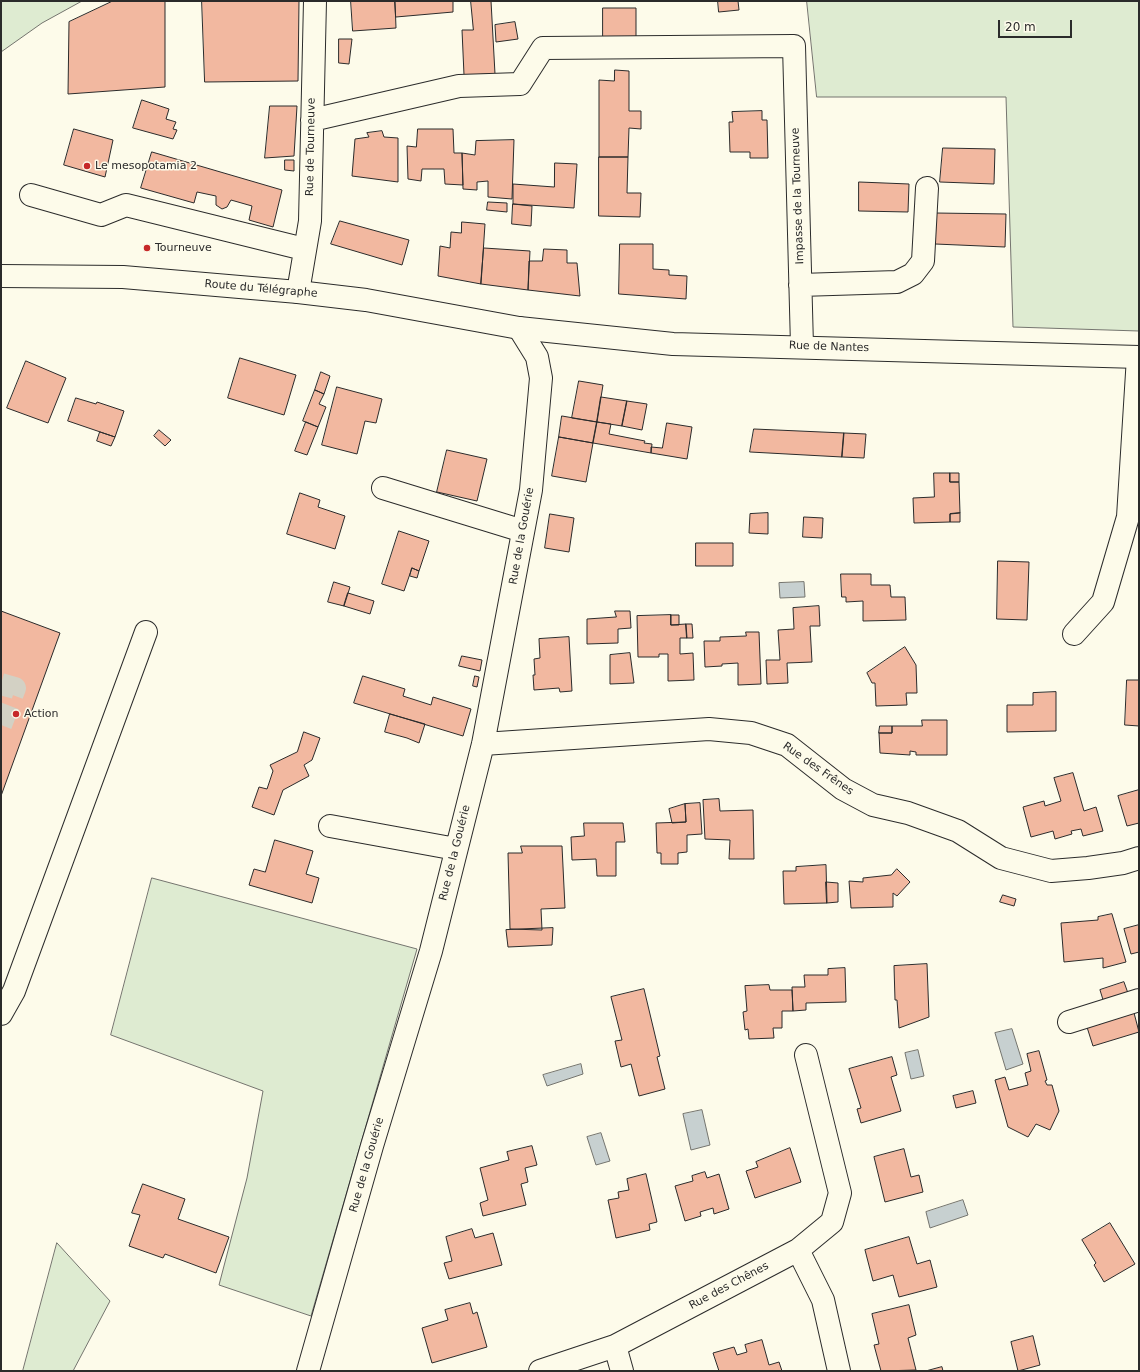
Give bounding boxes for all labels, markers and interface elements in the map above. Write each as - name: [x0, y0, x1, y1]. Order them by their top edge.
- scale bar: [1000, 12, 1074, 38]
- text: 20 m: [1005, 20, 1036, 34]
- street label: Rue de Tourneuve: [304, 98, 318, 196]
- street label: Impasse de la Tourneuve: [789, 127, 807, 265]
- place label: Le mesopotamia 2: [95, 159, 197, 173]
- marker: Le mesopotamia 2: [82, 161, 92, 171]
- place label: Tourneuve: [155, 241, 212, 255]
- marker: Tourneuve: [142, 243, 152, 253]
- street label: Route du Télégraphe: [204, 277, 318, 301]
- street label: Rue de Nantes: [789, 339, 869, 355]
- street label: Rue de la Gouérie: [507, 486, 537, 586]
- place label: Action: [24, 707, 58, 721]
- marker: Action: [11, 709, 21, 719]
- street label: Rue des Frênes: [780, 740, 856, 798]
- street label: Rue de la Gouérie: [437, 804, 473, 902]
- street label: Rue de la Gouérie: [347, 1116, 387, 1214]
- street label: Rue des Chênes: [687, 1259, 771, 1313]

